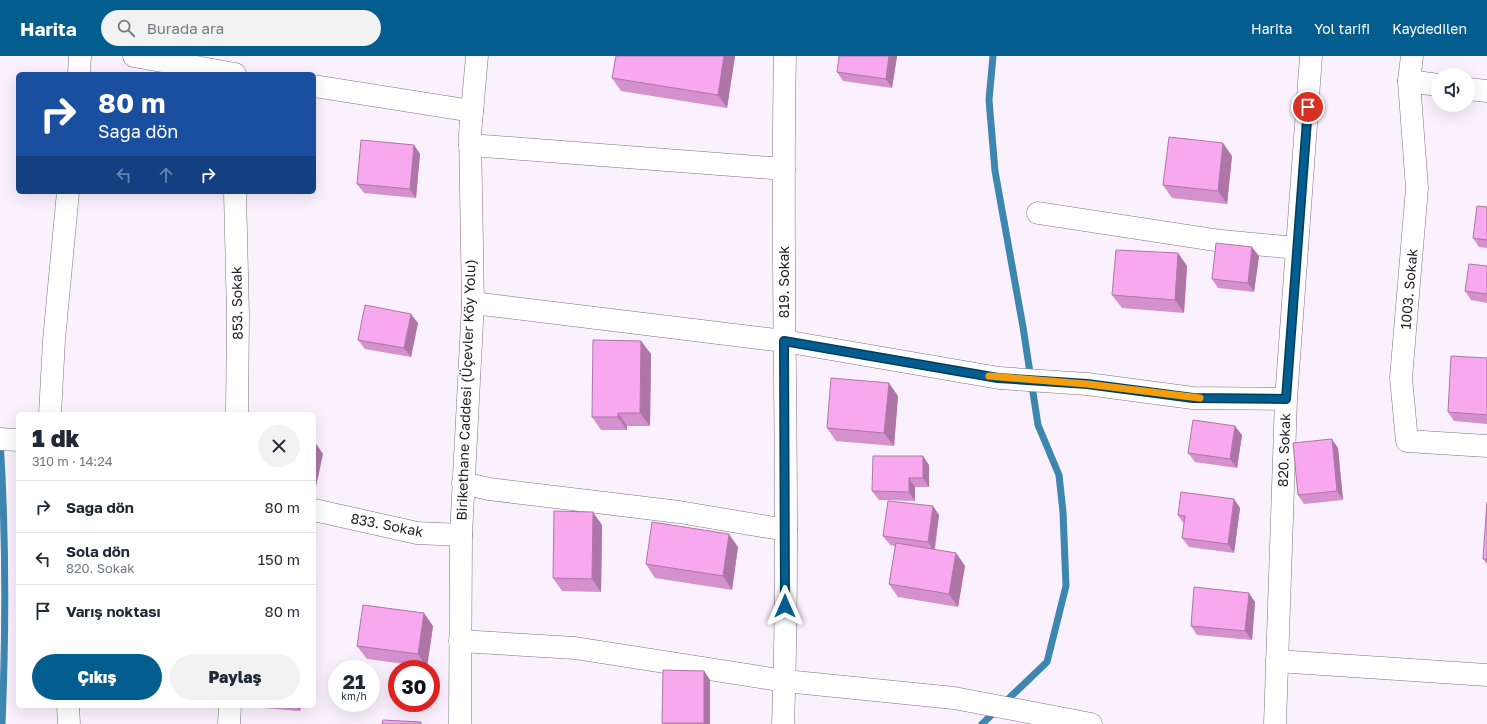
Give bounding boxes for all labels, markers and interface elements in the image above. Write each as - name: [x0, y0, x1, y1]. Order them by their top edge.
- search box: [101, 10, 381, 46]
- text: Harita: [20, 17, 77, 40]
- icon: search: [115, 17, 137, 39]
- text: Burada ara: [147, 19, 224, 37]
- text: Harita: [1251, 20, 1292, 37]
- text: Yol tarifi: [1314, 20, 1370, 37]
- text: Kaydedilen: [1392, 20, 1467, 37]
- map controls: [1431, 68, 1475, 112]
- button: sound: [1431, 68, 1475, 112]
- text: 80 m: [98, 86, 166, 119]
- icon: right: [32, 88, 84, 140]
- pin: [1291, 90, 1325, 124]
- icon: arrive: [1297, 96, 1319, 118]
- text: Sağa dön: [98, 120, 178, 142]
- icon: left: [113, 164, 135, 186]
- icon: ahead: [155, 164, 177, 186]
- icon: right: [197, 164, 219, 186]
- street label: 819. Sokak: [775, 246, 792, 318]
- street label: 1003. Sokak: [1397, 248, 1421, 330]
- street label: Birikethane Caddesi (Üçevler Köy Yolu): [452, 259, 479, 521]
- street label: 853. Sokak: [227, 266, 246, 340]
- street label: 820. Sokak: [1274, 413, 1293, 487]
- text: 1 dk: [32, 423, 79, 452]
- button: close: [258, 425, 300, 467]
- text: 310 m · 14:24: [32, 453, 113, 469]
- icon: right: [32, 496, 54, 518]
- text: Sağa dön: [66, 498, 134, 516]
- text: 80 m: [265, 498, 300, 516]
- street label: 833. Sokak: [349, 509, 425, 540]
- text: Sola dön: [66, 542, 130, 560]
- icon: left: [32, 548, 54, 570]
- text: 150 m: [258, 550, 300, 568]
- text: 820. Sokak: [66, 560, 135, 576]
- position arrow: [764, 585, 806, 627]
- icon: arrive: [32, 600, 54, 622]
- text: Varış noktası: [66, 602, 161, 620]
- text: 80 m: [265, 602, 300, 620]
- button: Çıkış: [32, 654, 162, 700]
- button: Paylaş: [170, 654, 300, 700]
- speed limit sign: 30: [388, 660, 440, 712]
- text: 21: [343, 669, 365, 693]
- text: km/h: [341, 690, 367, 702]

